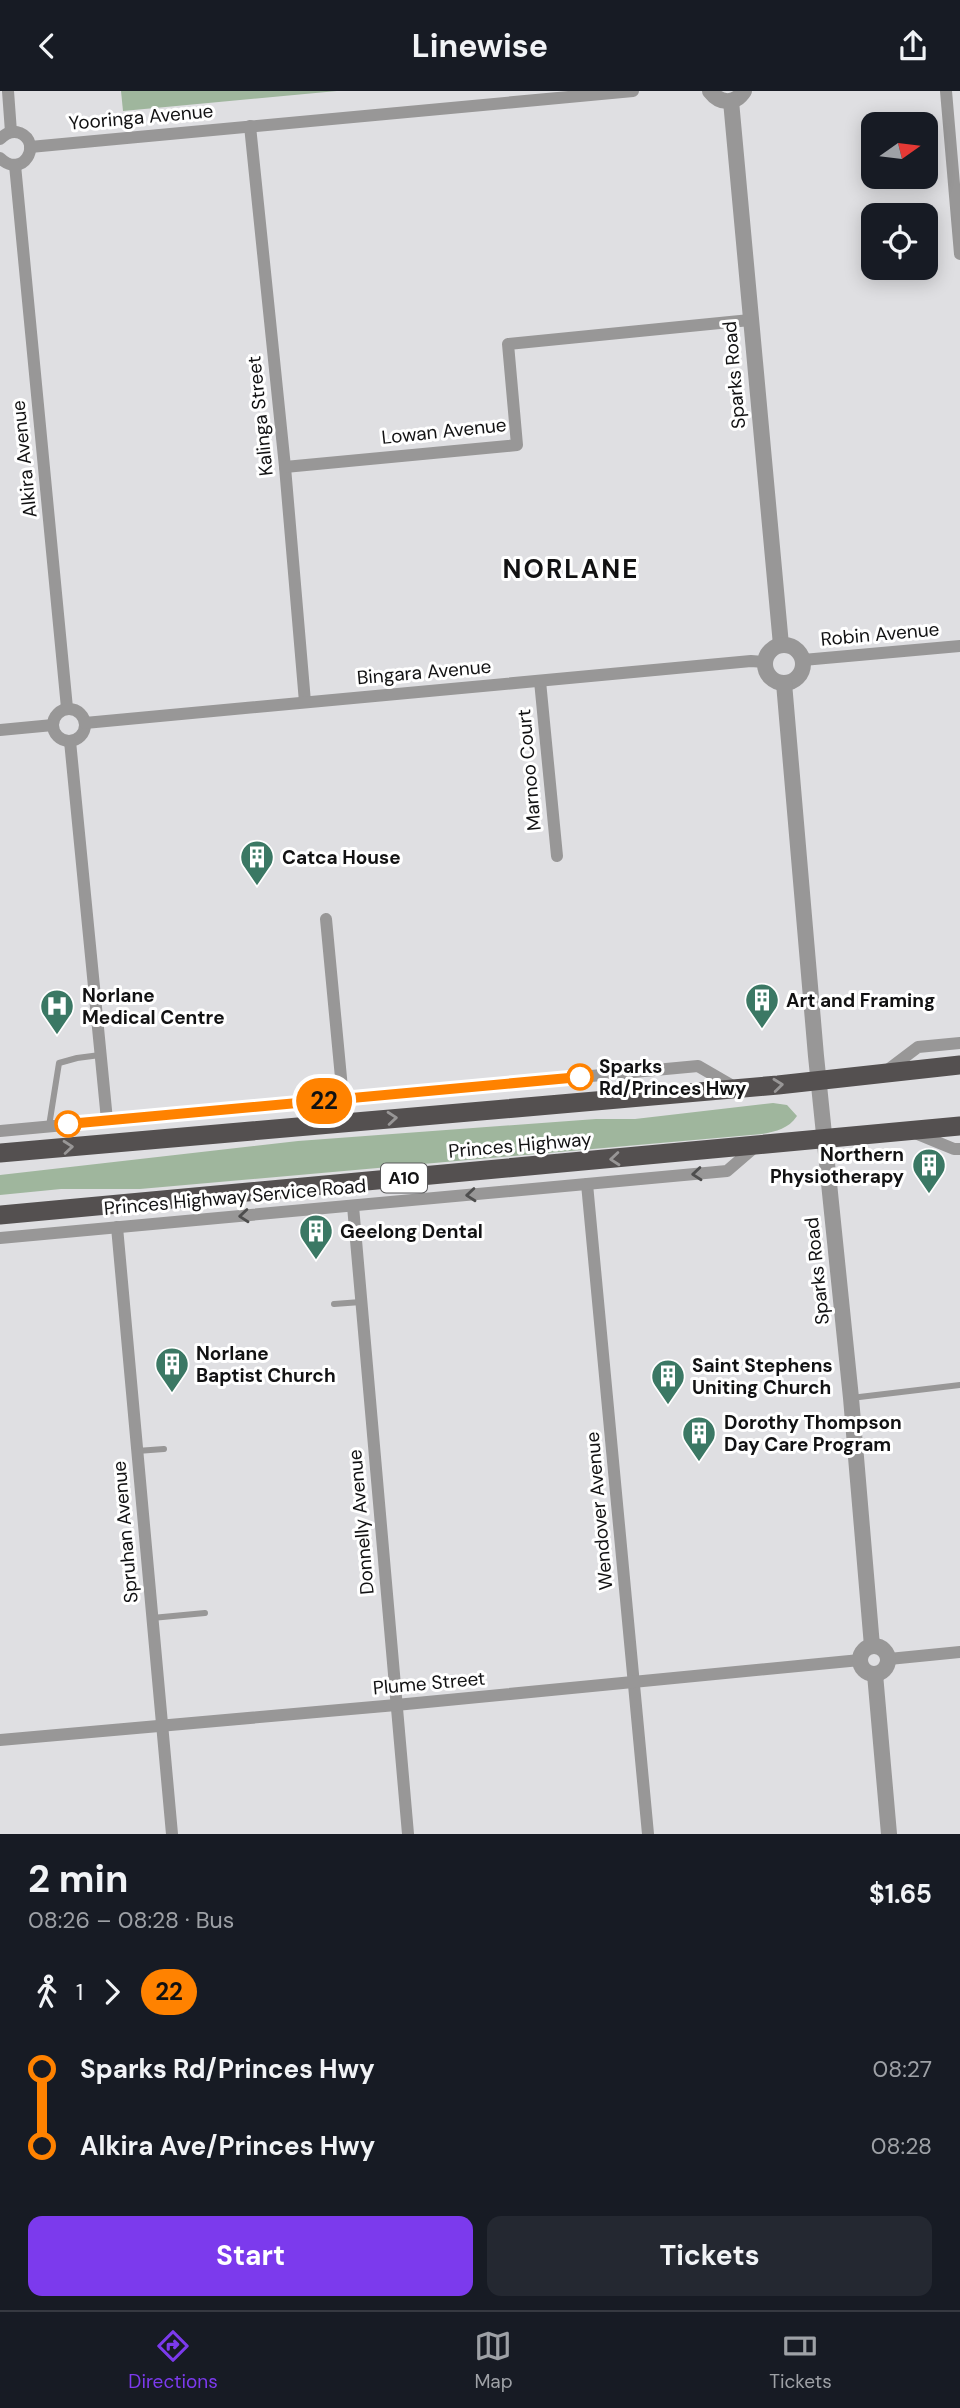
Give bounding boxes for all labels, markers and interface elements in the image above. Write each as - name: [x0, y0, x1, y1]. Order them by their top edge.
- text: Linewise: [412, 25, 548, 67]
- icon: back: [28, 27, 66, 65]
- icon: share: [894, 27, 932, 65]
- street label: Yooringa Avenue: [68, 98, 214, 136]
- north arrow: [861, 112, 938, 189]
- map controls: [861, 112, 938, 280]
- button: locate: [861, 203, 938, 280]
- street label: Sparks Road: [717, 320, 751, 430]
- street label: Kalinga Street: [241, 355, 279, 477]
- street label: Alkira Avenue: [5, 399, 43, 519]
- street label: Lowan Avenue: [380, 412, 508, 450]
- district label: NORLANE: [503, 552, 639, 586]
- street label: Robin Avenue: [820, 616, 940, 652]
- street label: Bingara Avenue: [356, 654, 492, 690]
- street label: Marnoo Court: [511, 708, 547, 832]
- building icon: Catca House: [238, 838, 276, 887]
- place label: Catca House: [282, 845, 401, 870]
- building icon: Art and Framing: [743, 981, 781, 1030]
- place label: Norlane Medical Centre: [82, 983, 225, 1030]
- hospital icon: Norlane Medical Centre: [38, 987, 76, 1036]
- place label: Art and Framing: [786, 988, 935, 1013]
- place label: Sparks Rd/Princes Hwy: [599, 1054, 747, 1101]
- marker: Sparks Rd/Princes Hwy: [567, 1064, 593, 1090]
- line badge: 22: [292, 1078, 356, 1124]
- one-way arrow: [773, 1078, 784, 1093]
- text: 22: [310, 1085, 338, 1116]
- unlabelled marker: [55, 1111, 81, 1137]
- one-way arrow: [387, 1111, 398, 1126]
- street label: Princes Highway: [447, 1126, 593, 1164]
- one-way arrow: [63, 1140, 74, 1155]
- place label: Northern Physiotherapy: [770, 1142, 905, 1189]
- building icon: Northern Physiotherapy: [910, 1146, 948, 1195]
- one-way arrow: [609, 1151, 620, 1166]
- road number: A10: [381, 1163, 427, 1193]
- one-way arrow: [692, 1166, 703, 1181]
- street label: Princes Highway Service Road: [103, 1173, 367, 1221]
- one-way arrow: [465, 1187, 476, 1202]
- one-way arrow: [239, 1208, 250, 1223]
- building icon: Geelong Dental: [297, 1212, 335, 1261]
- street label: Sparks Road: [799, 1216, 835, 1326]
- place label: Geelong Dental: [340, 1219, 483, 1244]
- place label: Norlane Baptist Church: [196, 1341, 336, 1388]
- building icon: Norlane Baptist Church: [153, 1345, 191, 1394]
- place label: Saint Stephens Uniting Church: [692, 1353, 833, 1400]
- building icon: Saint Stephens Uniting Church: [649, 1357, 687, 1406]
- place label: Dorothy Thompson Day Care Program: [724, 1410, 902, 1457]
- building icon: Dorothy Thompson Day Care Program: [680, 1414, 718, 1463]
- street label: Wendover Avenue: [580, 1431, 618, 1591]
- street label: Donnelly Avenue: [342, 1448, 380, 1596]
- street label: Spruhan Avenue: [106, 1460, 144, 1604]
- street label: Plume Street: [372, 1666, 486, 1700]
- text: 2 min: [28, 1854, 128, 1904]
- text: $1.65: [869, 1877, 932, 1911]
- text: 08:26 – 08:28 · Bus: [28, 1905, 234, 1935]
- icon: walk: [28, 1973, 66, 2011]
- icon: forward: [93, 1973, 131, 2011]
- text: 22: [155, 1976, 183, 2007]
- text: 1: [76, 1977, 83, 2007]
- text: Sparks Rd/Princes Hwy: [80, 2052, 375, 2086]
- text: 08:27: [872, 2054, 932, 2084]
- text: Alkira Ave/Princes Hwy: [80, 2129, 375, 2163]
- text: 08:28: [871, 2131, 932, 2161]
- button: Start: [28, 2216, 473, 2296]
- button: Tickets: [487, 2216, 932, 2296]
- tab: Directions: [128, 2327, 218, 2394]
- tab: Map: [474, 2327, 513, 2394]
- tab: Tickets: [769, 2327, 832, 2394]

